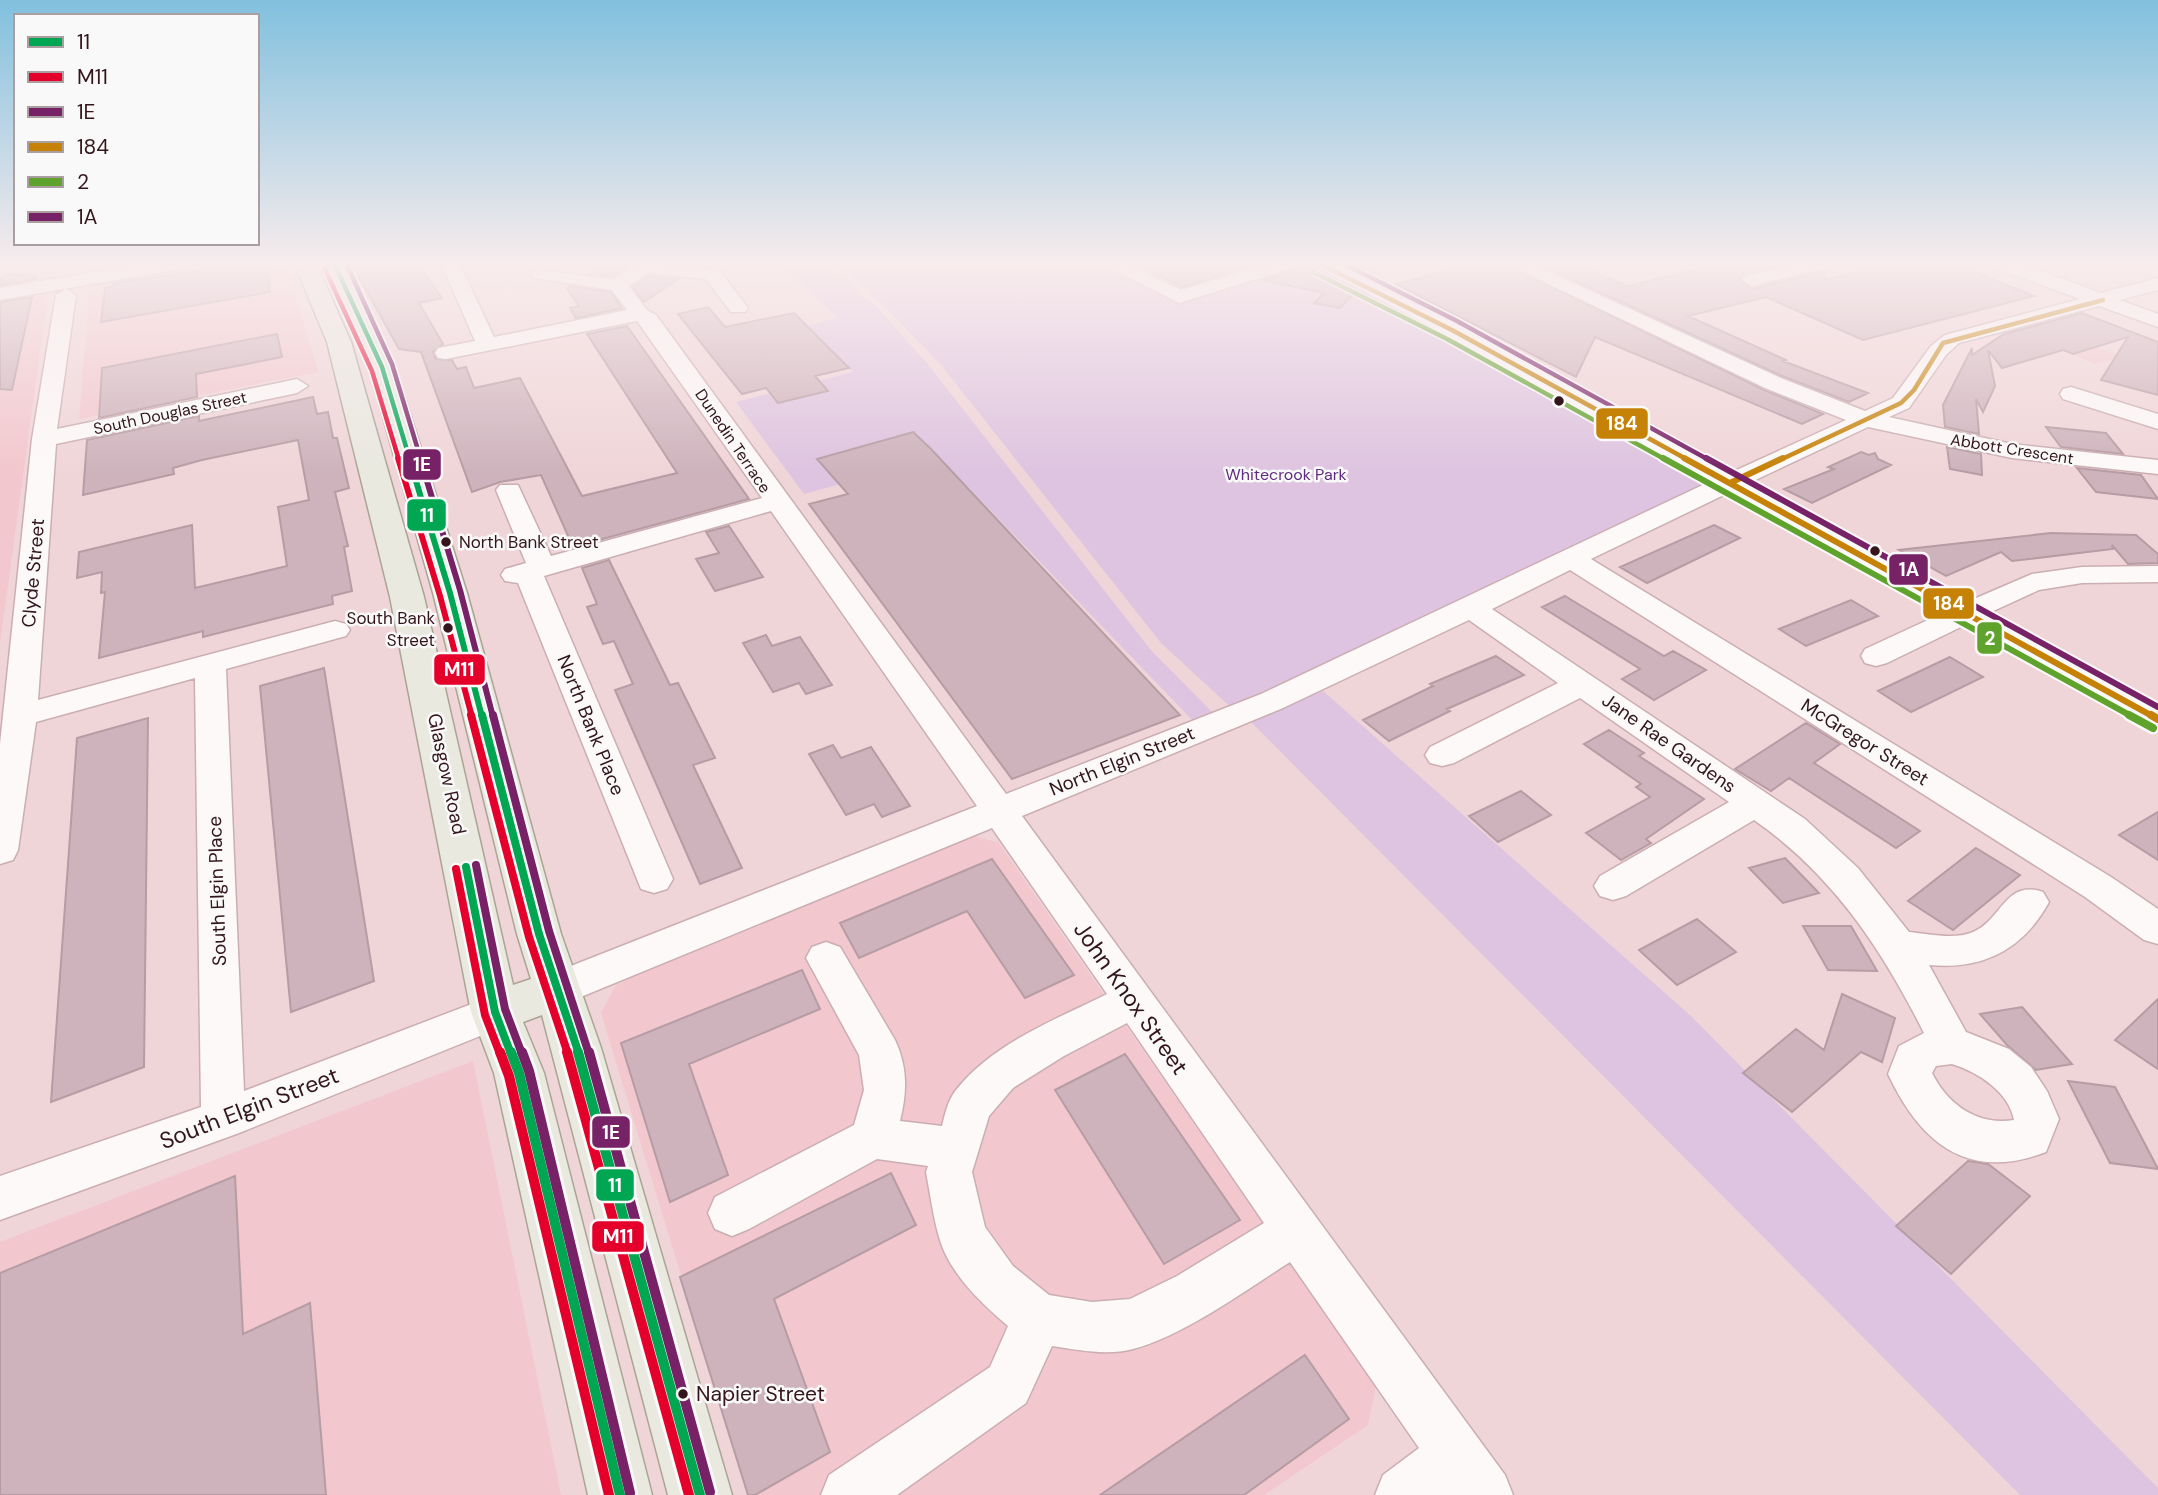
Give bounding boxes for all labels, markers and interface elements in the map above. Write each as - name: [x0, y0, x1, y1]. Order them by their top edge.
- legend: [14, 14, 259, 245]
- text: 11: [77, 28, 90, 56]
- text: M11: [77, 63, 108, 91]
- text: 1E: [77, 98, 95, 126]
- text: 184: [77, 133, 109, 161]
- text: 2: [77, 168, 89, 196]
- text: 1A: [77, 203, 98, 231]
- street label: Dunedin Terrace: [690, 385, 776, 497]
- street label: South Douglas Street: [91, 386, 249, 440]
- unlabelled marker: [1552, 394, 1566, 408]
- line badge: 184: [1595, 407, 1649, 440]
- text: 184: [1606, 411, 1638, 436]
- street label: Abbott Crescent: [1949, 429, 2075, 469]
- line badge: 1E: [402, 448, 442, 481]
- text: 1E: [413, 452, 431, 477]
- park label: Whitecrook Park: [1225, 464, 1347, 485]
- line badge: 11: [406, 498, 447, 532]
- text: 11: [420, 503, 434, 528]
- street label: Clyde Street: [16, 518, 50, 628]
- place label: North Bank Street: [459, 531, 599, 553]
- marker: North Bank Street: [439, 535, 453, 549]
- unlabelled marker: [1868, 544, 1882, 558]
- line badge: 1A: [1888, 553, 1929, 586]
- text: 1A: [1899, 557, 1920, 582]
- line badge: 184: [1922, 587, 1975, 620]
- text: 184: [1933, 591, 1965, 616]
- place label: South Bank Street: [347, 607, 435, 651]
- marker: South Bank Street: [441, 621, 455, 635]
- line badge: 2: [1976, 621, 2003, 655]
- text: 2: [1985, 626, 1996, 651]
- street label: North Bank Place: [551, 651, 631, 799]
- line badge: M11: [433, 653, 486, 686]
- text: M11: [444, 657, 474, 682]
- street label: Jane Rae Gardens: [1597, 687, 1741, 799]
- street label: McGregor Street: [1796, 693, 1934, 791]
- street label: Glasgow Road: [422, 711, 472, 837]
- street label: North Elgin Street: [1046, 720, 1198, 802]
- street label: South Elgin Place: [202, 816, 232, 966]
- street label: John Knox Street: [1067, 916, 1195, 1080]
- street label: South Elgin Street: [155, 1060, 343, 1156]
- line badge: 1E: [591, 1115, 631, 1149]
- text: 1E: [602, 1120, 620, 1145]
- line badge: 11: [595, 1168, 635, 1202]
- text: 11: [608, 1173, 622, 1198]
- line badge: M11: [591, 1220, 645, 1253]
- text: M11: [603, 1224, 633, 1249]
- place label: Napier Street: [696, 1380, 825, 1408]
- marker: Napier Street: [676, 1387, 690, 1401]

